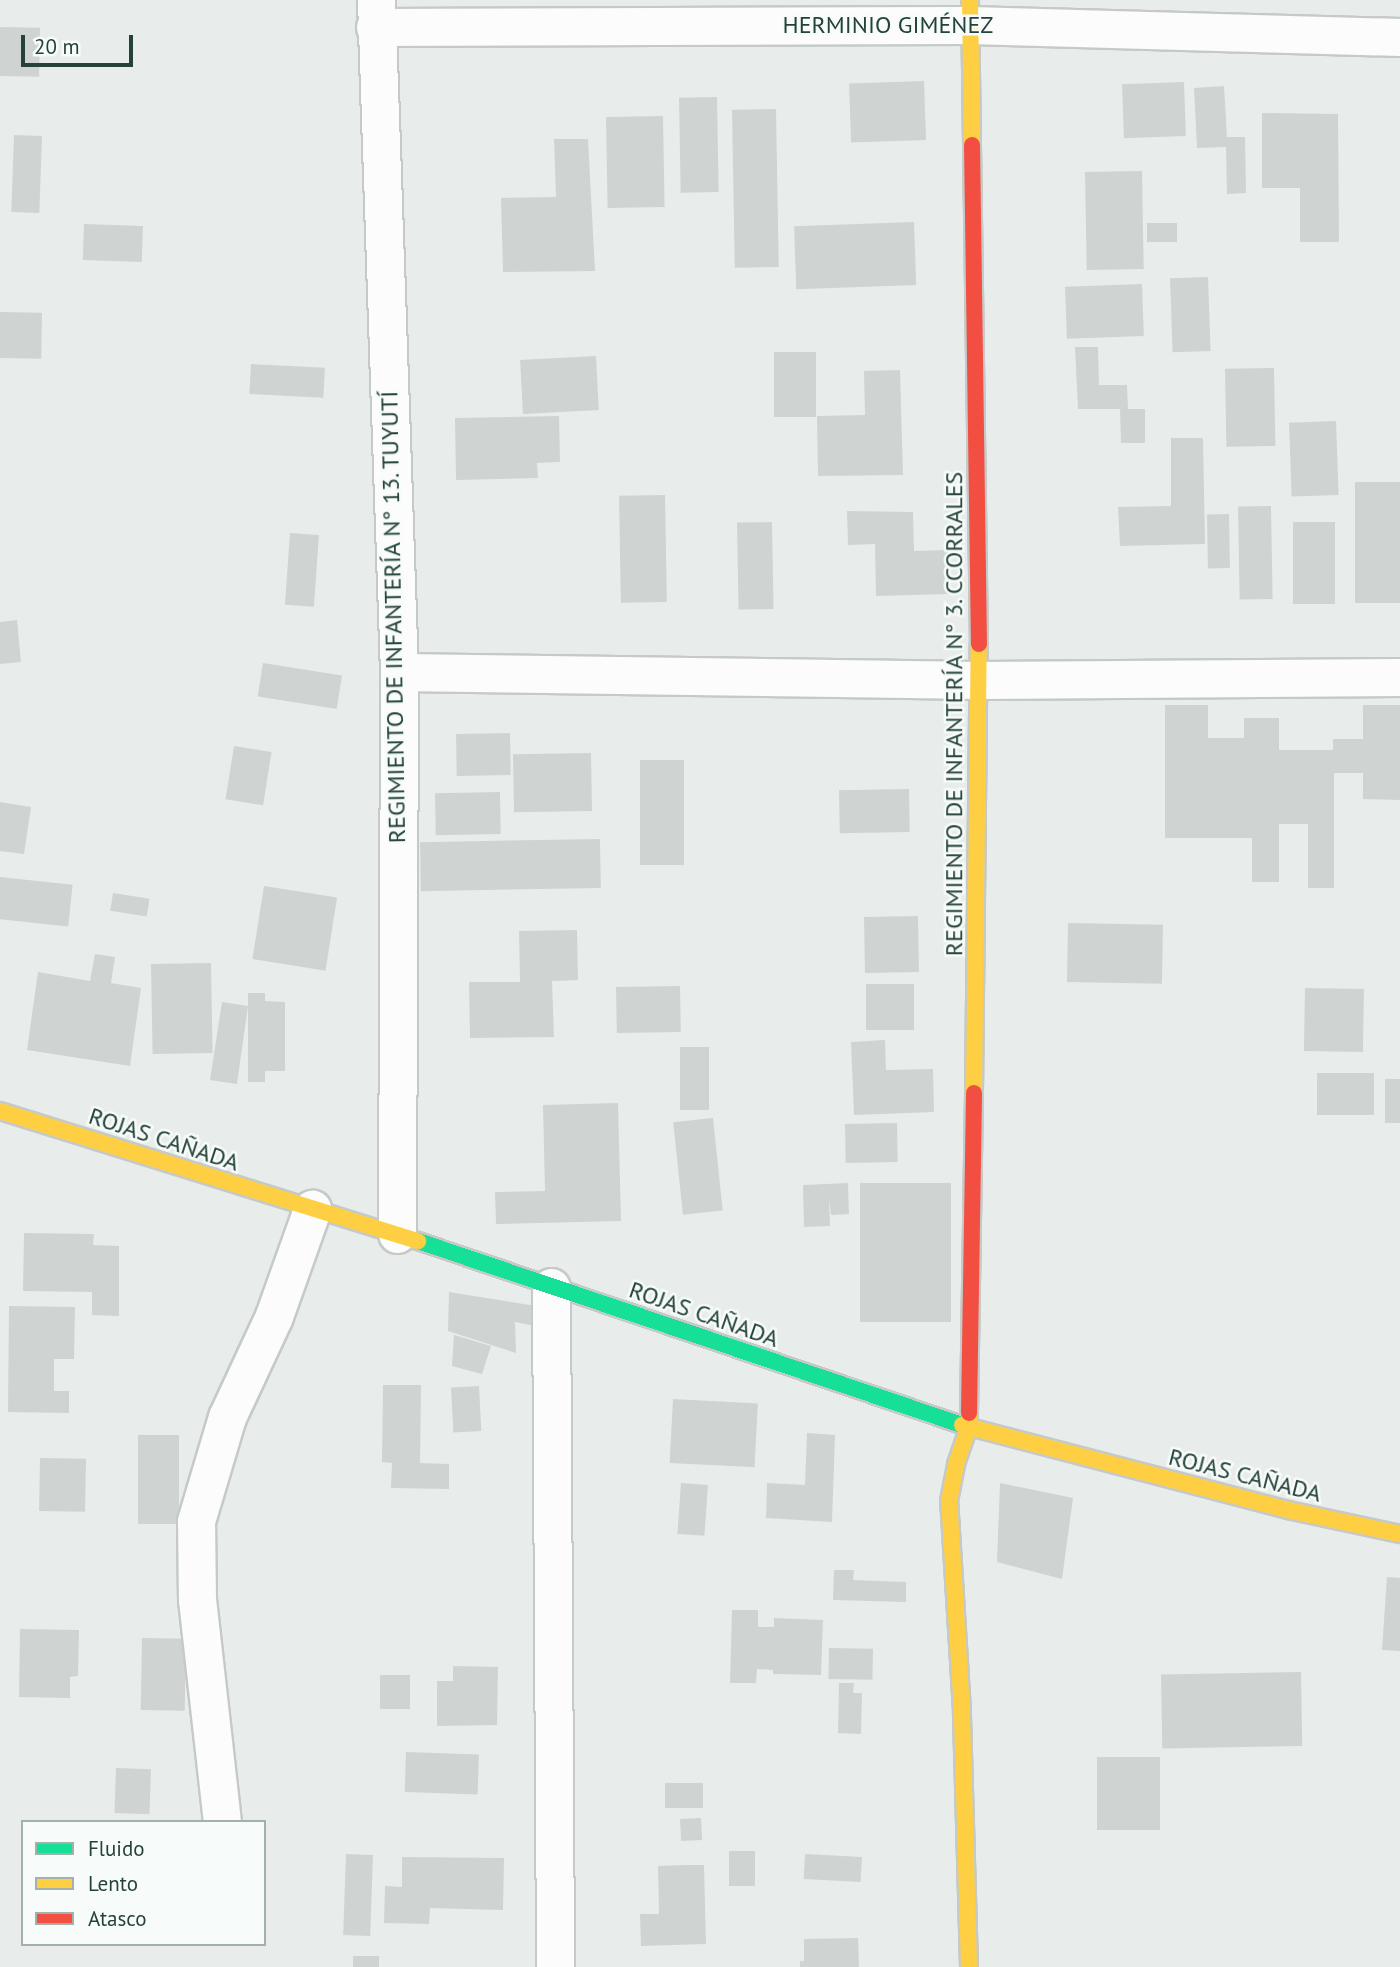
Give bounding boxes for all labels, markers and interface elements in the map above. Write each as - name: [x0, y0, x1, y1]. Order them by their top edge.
- street label: HERMINIO GIMÉNEZ: [783, 11, 993, 39]
- scale bar: [24, 21, 136, 65]
- text: 20 m: [34, 33, 80, 60]
- street label: REGIMIENTO DE INFANTERÍA N° 13. TUYUTÍ: [375, 389, 411, 845]
- street label: REGIMIENTO DE INFANTERÍA N° 3. CCORRALES: [940, 470, 968, 958]
- street label: ROJAS CAÑADA: [85, 1101, 243, 1177]
- street label: ROJAS CAÑADA: [625, 1275, 783, 1353]
- street label: ROJAS CAÑADA: [1166, 1442, 1324, 1508]
- legend: [21, 1820, 266, 1946]
- text: Fluido: [88, 1835, 145, 1862]
- text: Lento: [88, 1870, 138, 1897]
- text: Atasco: [88, 1905, 147, 1932]

